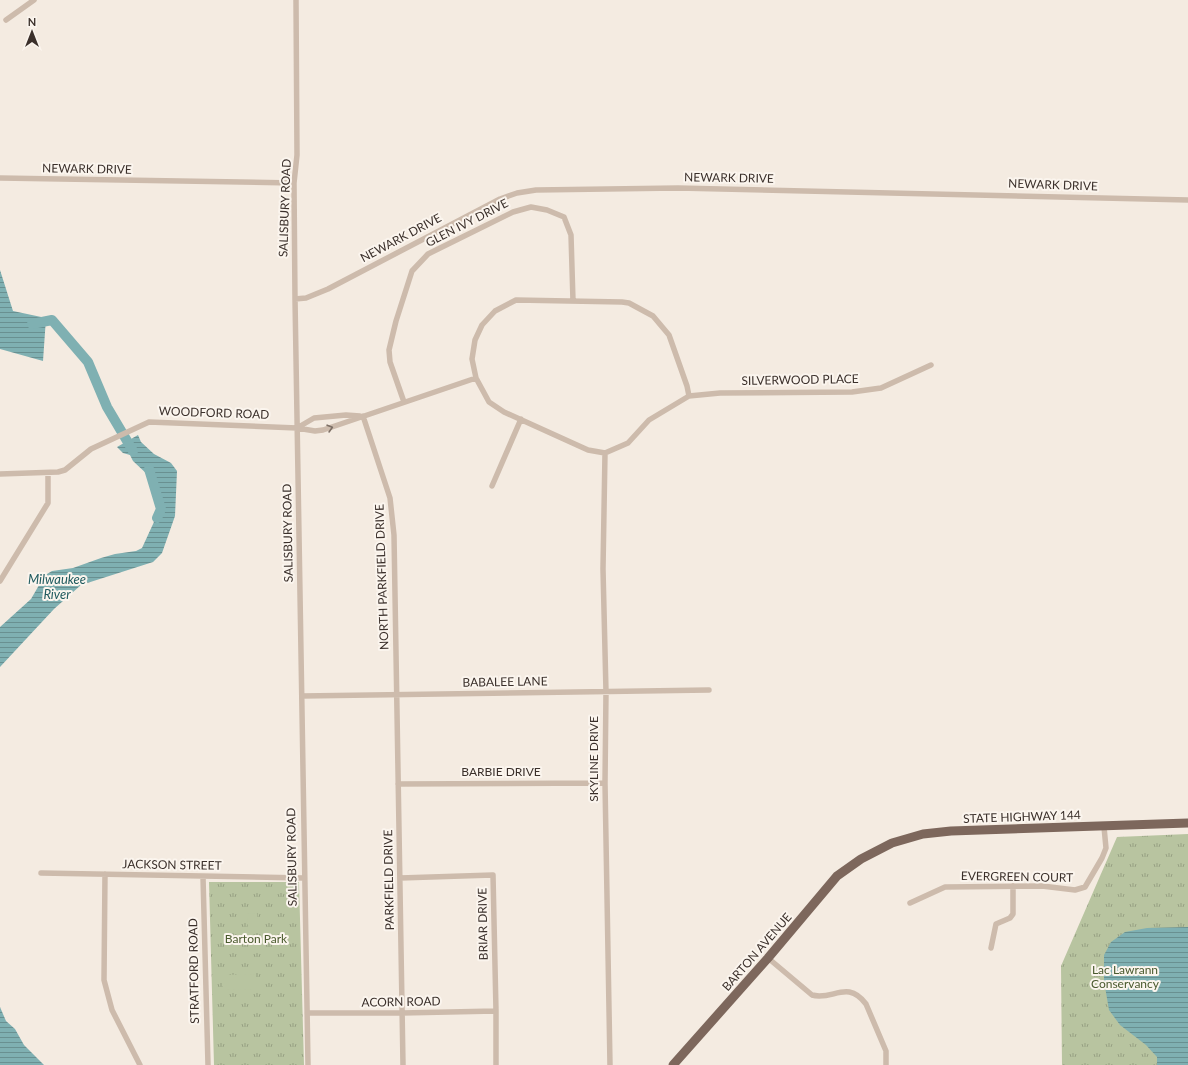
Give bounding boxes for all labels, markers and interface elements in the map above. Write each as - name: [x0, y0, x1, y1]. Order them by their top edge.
- north arrow: [12, 12, 52, 52]
- text: N: [28, 15, 36, 28]
- street label: SALISBURY ROAD: [275, 159, 294, 257]
- street label: NEWARK DRIVE: [42, 160, 132, 177]
- street label: NEWARK DRIVE: [684, 169, 774, 186]
- street label: NEWARK DRIVE: [1008, 175, 1098, 194]
- street label: GLEN IVY DRIVE: [423, 195, 511, 250]
- street label: NEWARK DRIVE: [358, 210, 444, 265]
- street label: SILVERWOOD PLACE: [741, 371, 859, 388]
- street label: WOODFORD ROAD: [158, 403, 270, 422]
- one-way arrow: [327, 424, 334, 433]
- street label: SALISBURY ROAD: [279, 484, 296, 582]
- street label: NORTH PARKFIELD DRIVE: [371, 504, 392, 650]
- water label: Milwaukee River: [28, 571, 86, 602]
- street label: BABALEE LANE: [462, 673, 548, 690]
- street label: SKYLINE DRIVE: [586, 716, 601, 802]
- street label: BARBIE DRIVE: [461, 764, 541, 779]
- street label: STATE HIGHWAY 144: [963, 807, 1081, 826]
- street label: SALISBURY ROAD: [283, 808, 300, 906]
- street label: PARKFIELD DRIVE: [380, 829, 397, 930]
- street label: JACKSON STREET: [122, 856, 222, 873]
- street label: EVERGREEN COURT: [961, 868, 1073, 885]
- street label: BRIAR DRIVE: [474, 888, 491, 960]
- street label: BARTON AVENUE: [719, 909, 795, 994]
- street label: STRATFORD ROAD: [185, 918, 202, 1024]
- park label: Barton Park: [225, 931, 288, 946]
- park label: Lac Lawrann Conservancy: [1091, 962, 1160, 991]
- street label: ACORN ROAD: [361, 993, 441, 1010]

